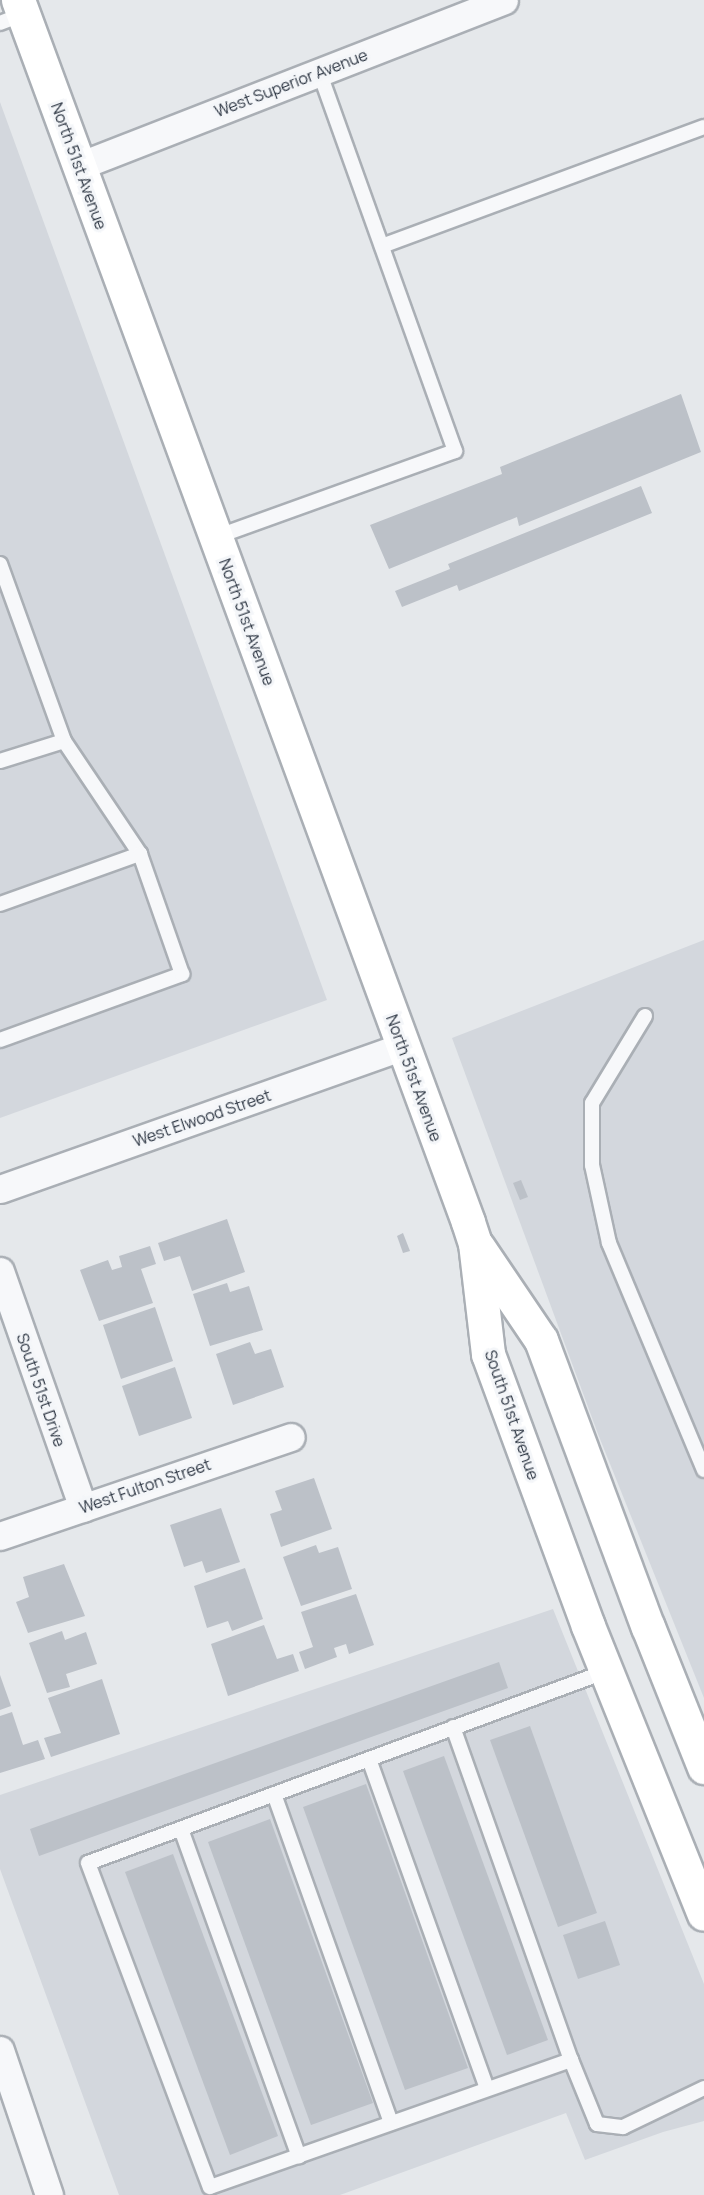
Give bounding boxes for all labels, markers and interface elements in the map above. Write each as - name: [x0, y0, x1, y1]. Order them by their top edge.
- street label: West Superior Avenue: [212, 45, 370, 121]
- street label: North 51st Avenue: [47, 100, 111, 232]
- street label: North 51st Avenue: [215, 556, 279, 688]
- street label: North 51st Avenue: [382, 1012, 446, 1144]
- street label: West Elwood Street: [130, 1085, 274, 1151]
- street label: South 51st Drive: [13, 1331, 69, 1449]
- street label: South 51st Avenue: [481, 1347, 543, 1483]
- street label: West Fulton Street: [77, 1454, 213, 1518]

